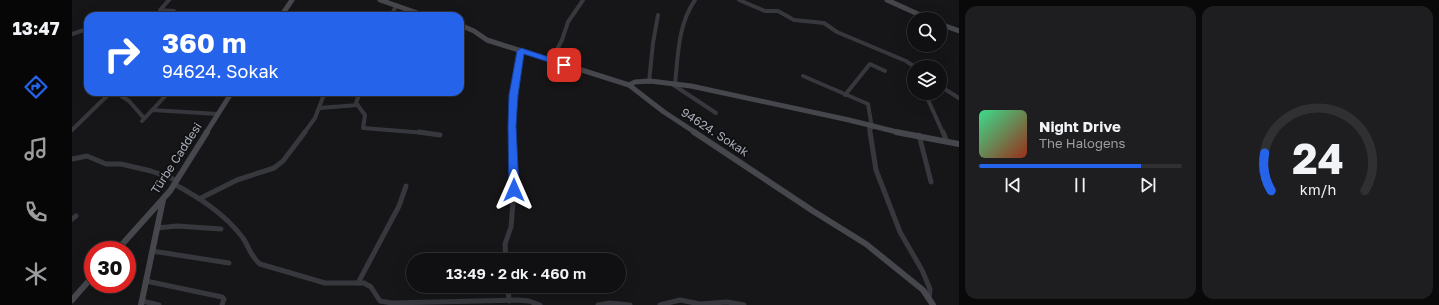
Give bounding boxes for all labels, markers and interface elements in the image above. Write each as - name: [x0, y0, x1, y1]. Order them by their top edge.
- map controls: [907, 12, 947, 100]
- button: search: [907, 12, 947, 52]
- text: 13:47: [12, 17, 60, 39]
- text: 360 m: [162, 26, 247, 59]
- icon: right: [96, 28, 148, 80]
- pin: [547, 48, 581, 82]
- icon: arrive: [553, 54, 575, 76]
- text: 94624. Sokak: [162, 60, 279, 82]
- button: layers: [907, 60, 947, 100]
- icon: directions: [22, 73, 50, 101]
- street label: 94624. Sokak: [678, 105, 752, 160]
- text: Night Drive: [1039, 117, 1121, 135]
- street label: Türbe Caddesi: [147, 119, 205, 197]
- text: 24: [1292, 132, 1343, 182]
- icon: music: [22, 135, 50, 163]
- text: The Halogens: [1039, 135, 1125, 151]
- position arrow: [493, 169, 535, 211]
- icon: previous: [1002, 174, 1024, 196]
- icon: pause: [1069, 174, 1091, 196]
- icon: next: [1137, 174, 1159, 196]
- text: km/h: [1299, 180, 1336, 197]
- icon: phone: [22, 198, 50, 226]
- speed limit sign: 30: [84, 241, 136, 293]
- icon: climate: [22, 260, 50, 288]
- text: 13:49 · 2 dk · 460 m: [446, 264, 586, 282]

